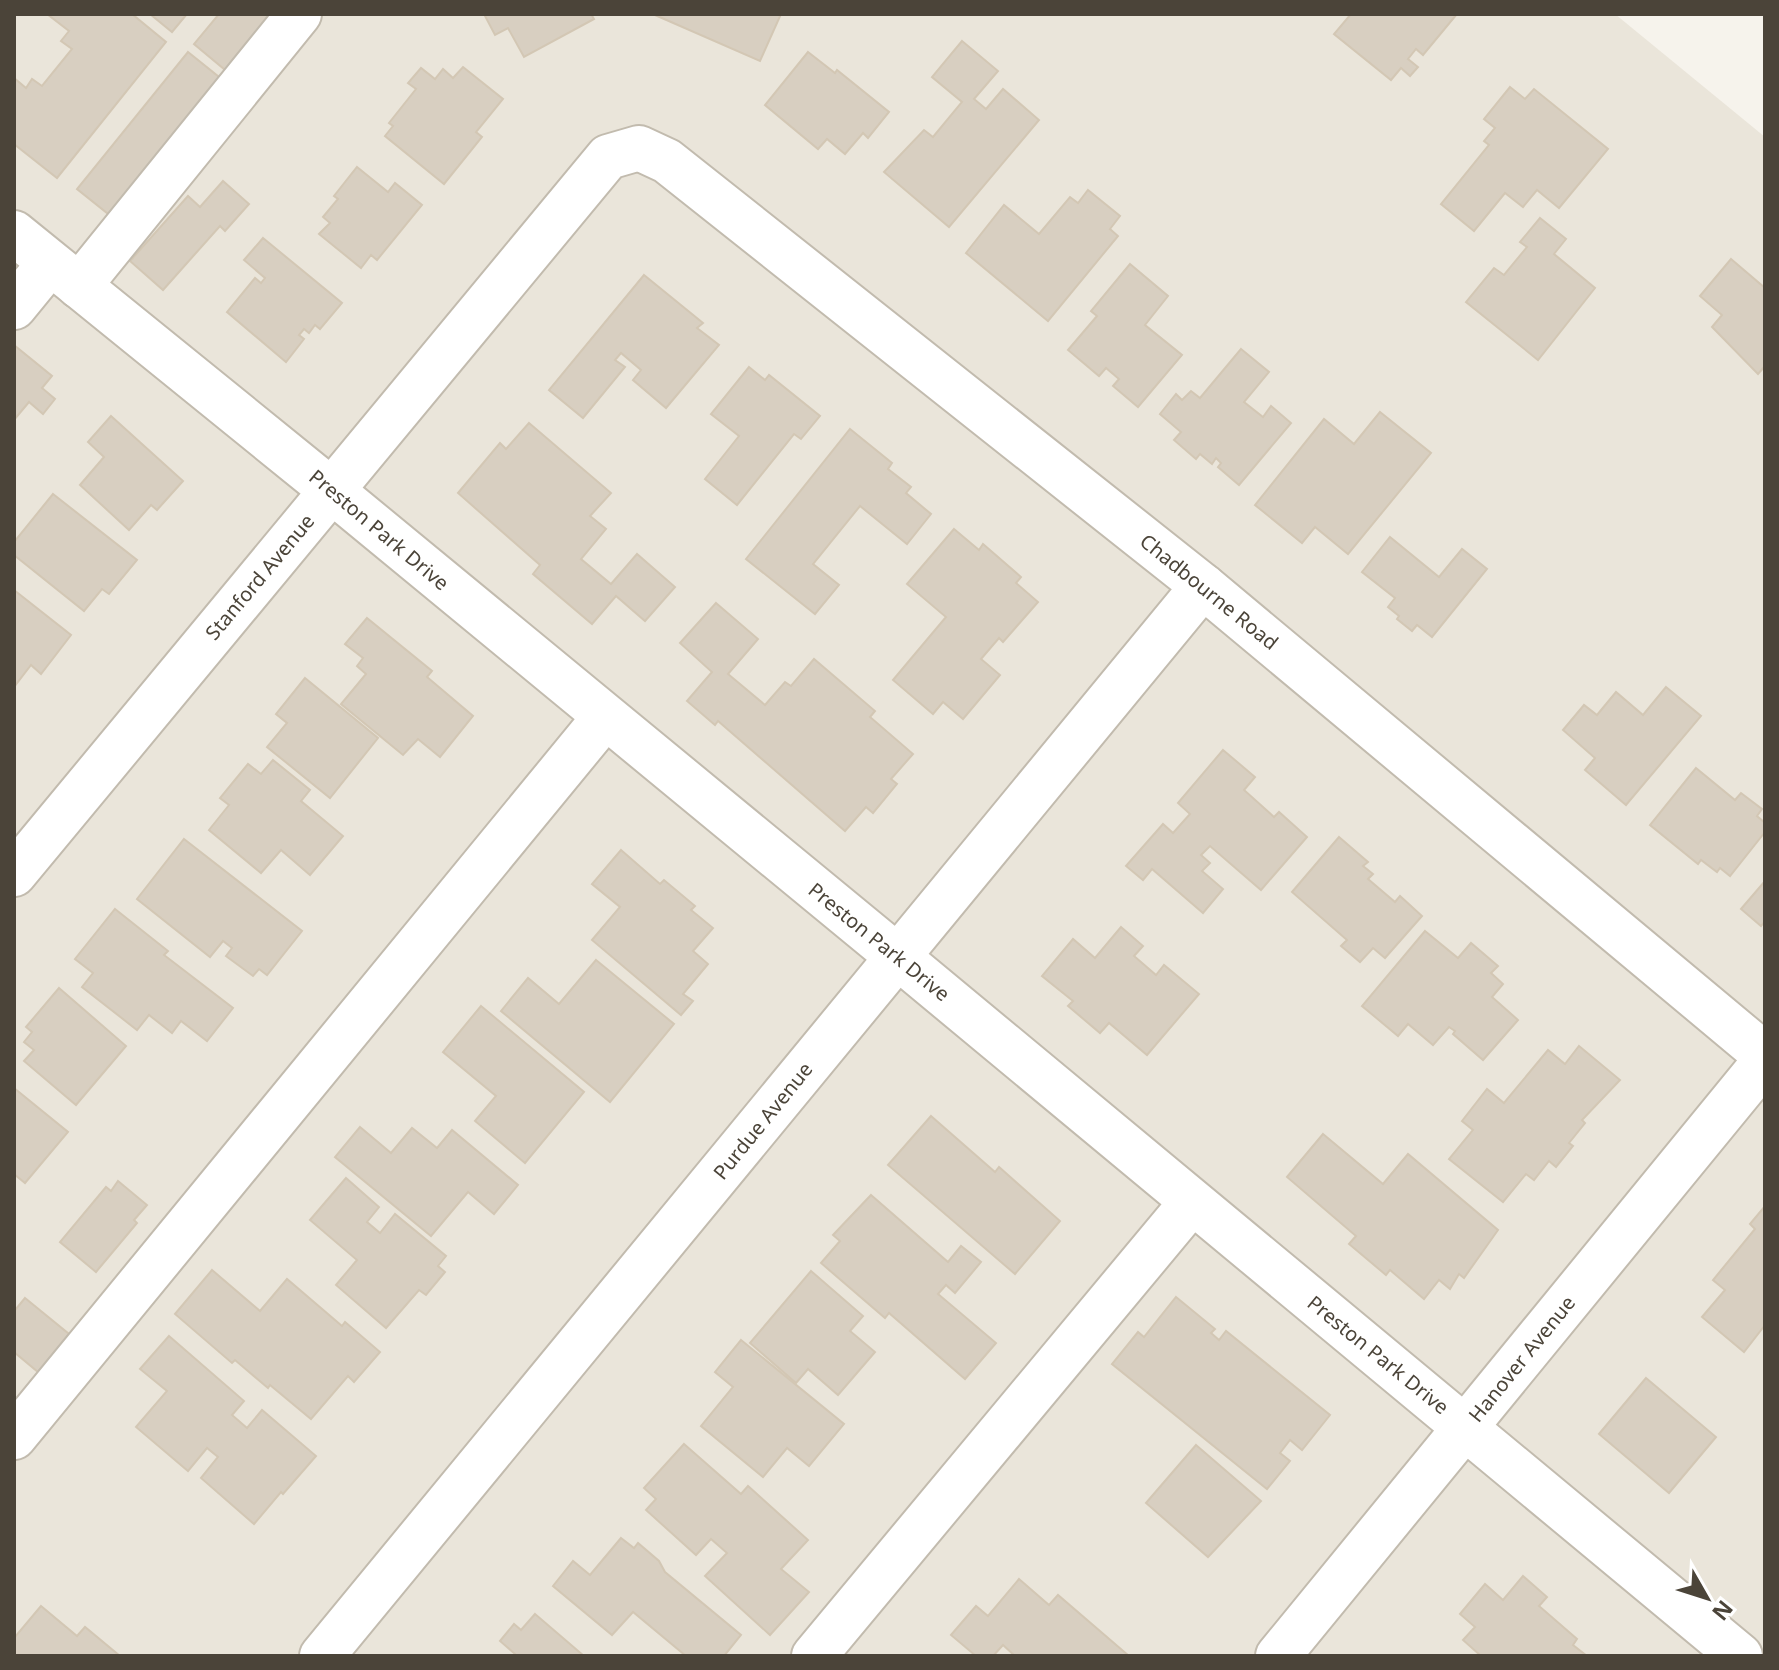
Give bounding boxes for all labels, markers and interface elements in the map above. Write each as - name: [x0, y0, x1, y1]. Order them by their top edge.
- street label: Preston Park Drive: [304, 463, 455, 596]
- street label: Stanford Avenue: [199, 508, 320, 645]
- street label: Chadbourne Road: [1135, 527, 1284, 656]
- street label: Preston Park Drive: [803, 876, 956, 1007]
- street label: Purdue Avenue: [707, 1056, 818, 1185]
- street label: Preston Park Drive: [1302, 1289, 1455, 1420]
- street label: Hanover Avenue: [1462, 1290, 1581, 1428]
- north arrow: [1667, 1558, 1747, 1638]
- text: N: [1706, 1595, 1741, 1628]

